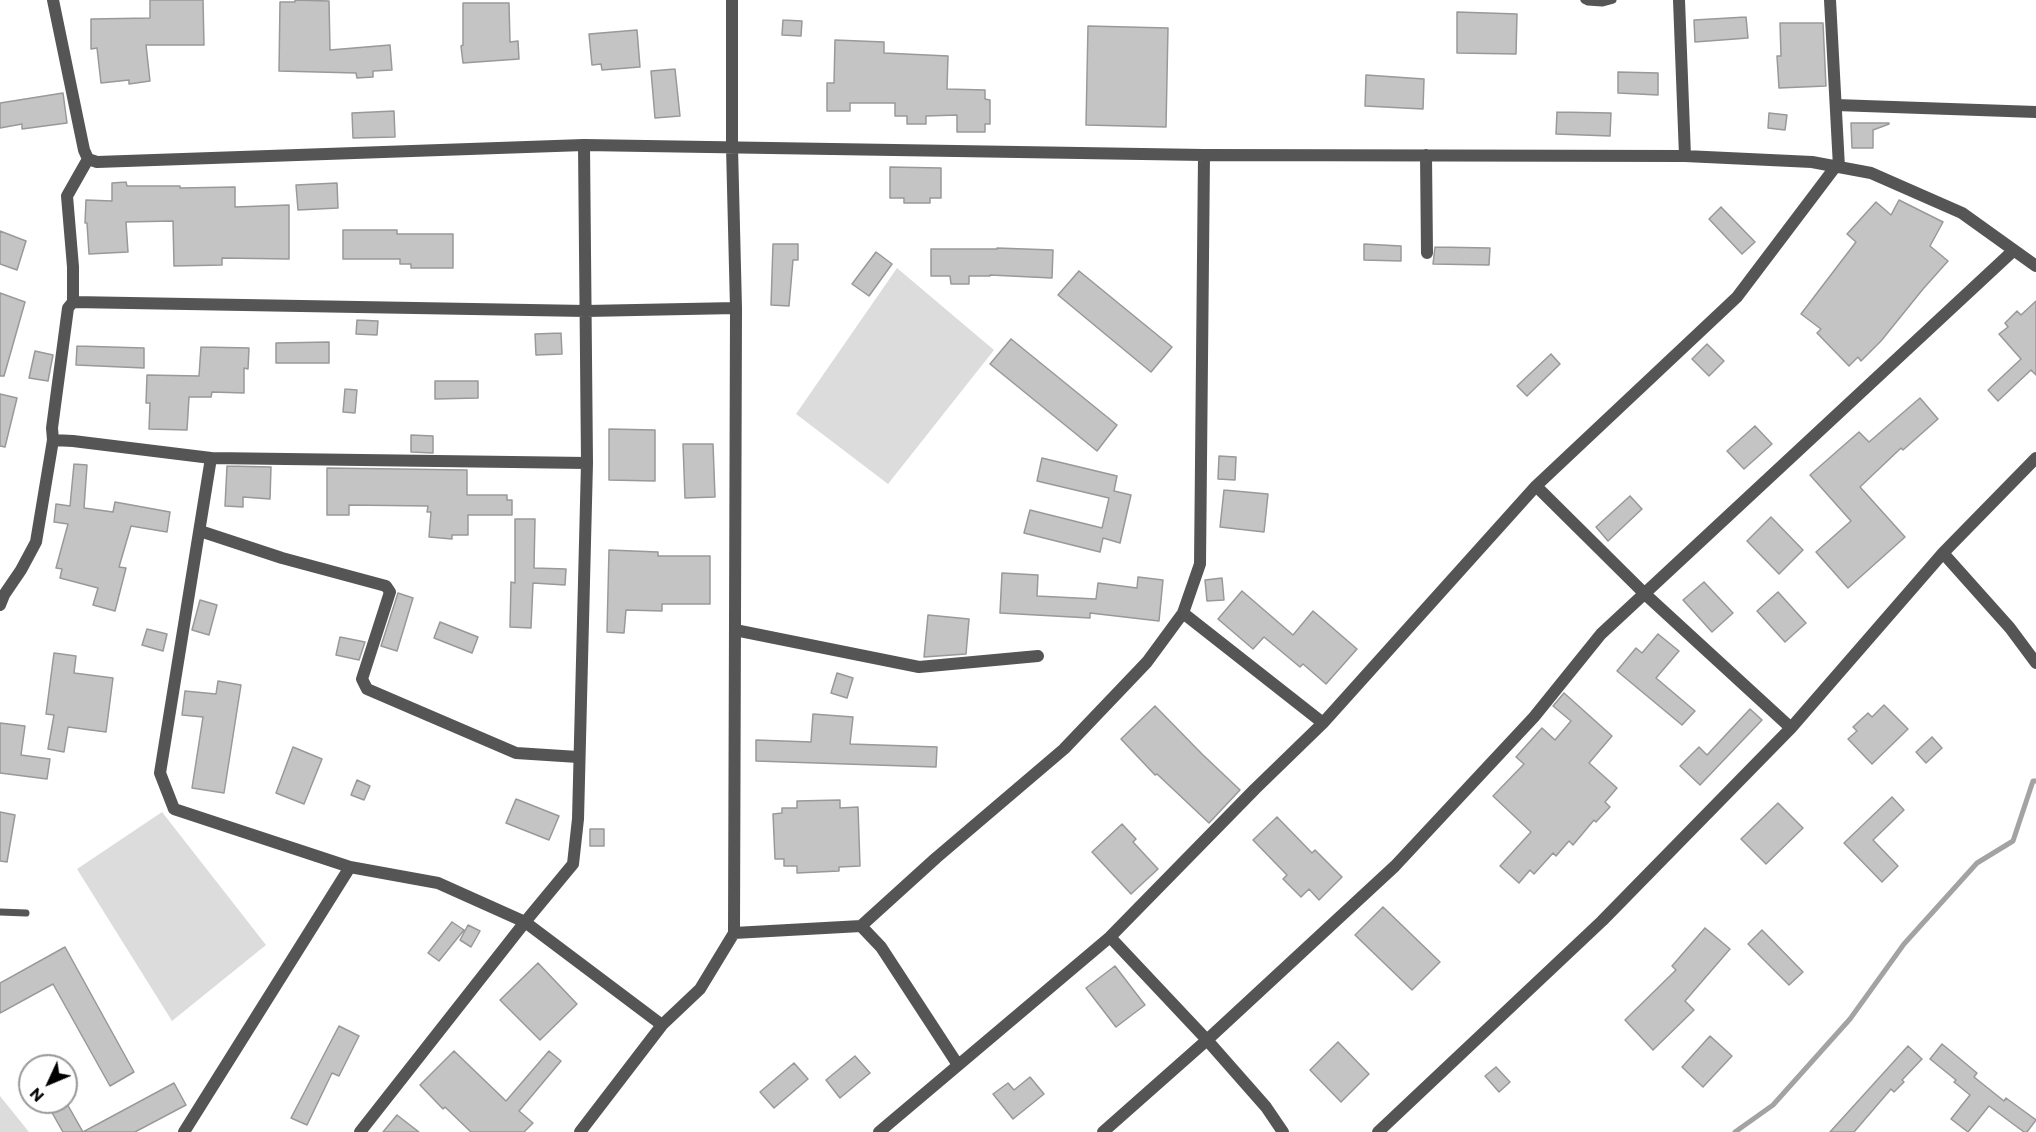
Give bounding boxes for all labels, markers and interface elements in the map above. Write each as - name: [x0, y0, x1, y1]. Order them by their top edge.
- north arrow: [18, 1054, 78, 1114]
- text: N: [25, 1085, 47, 1106]

